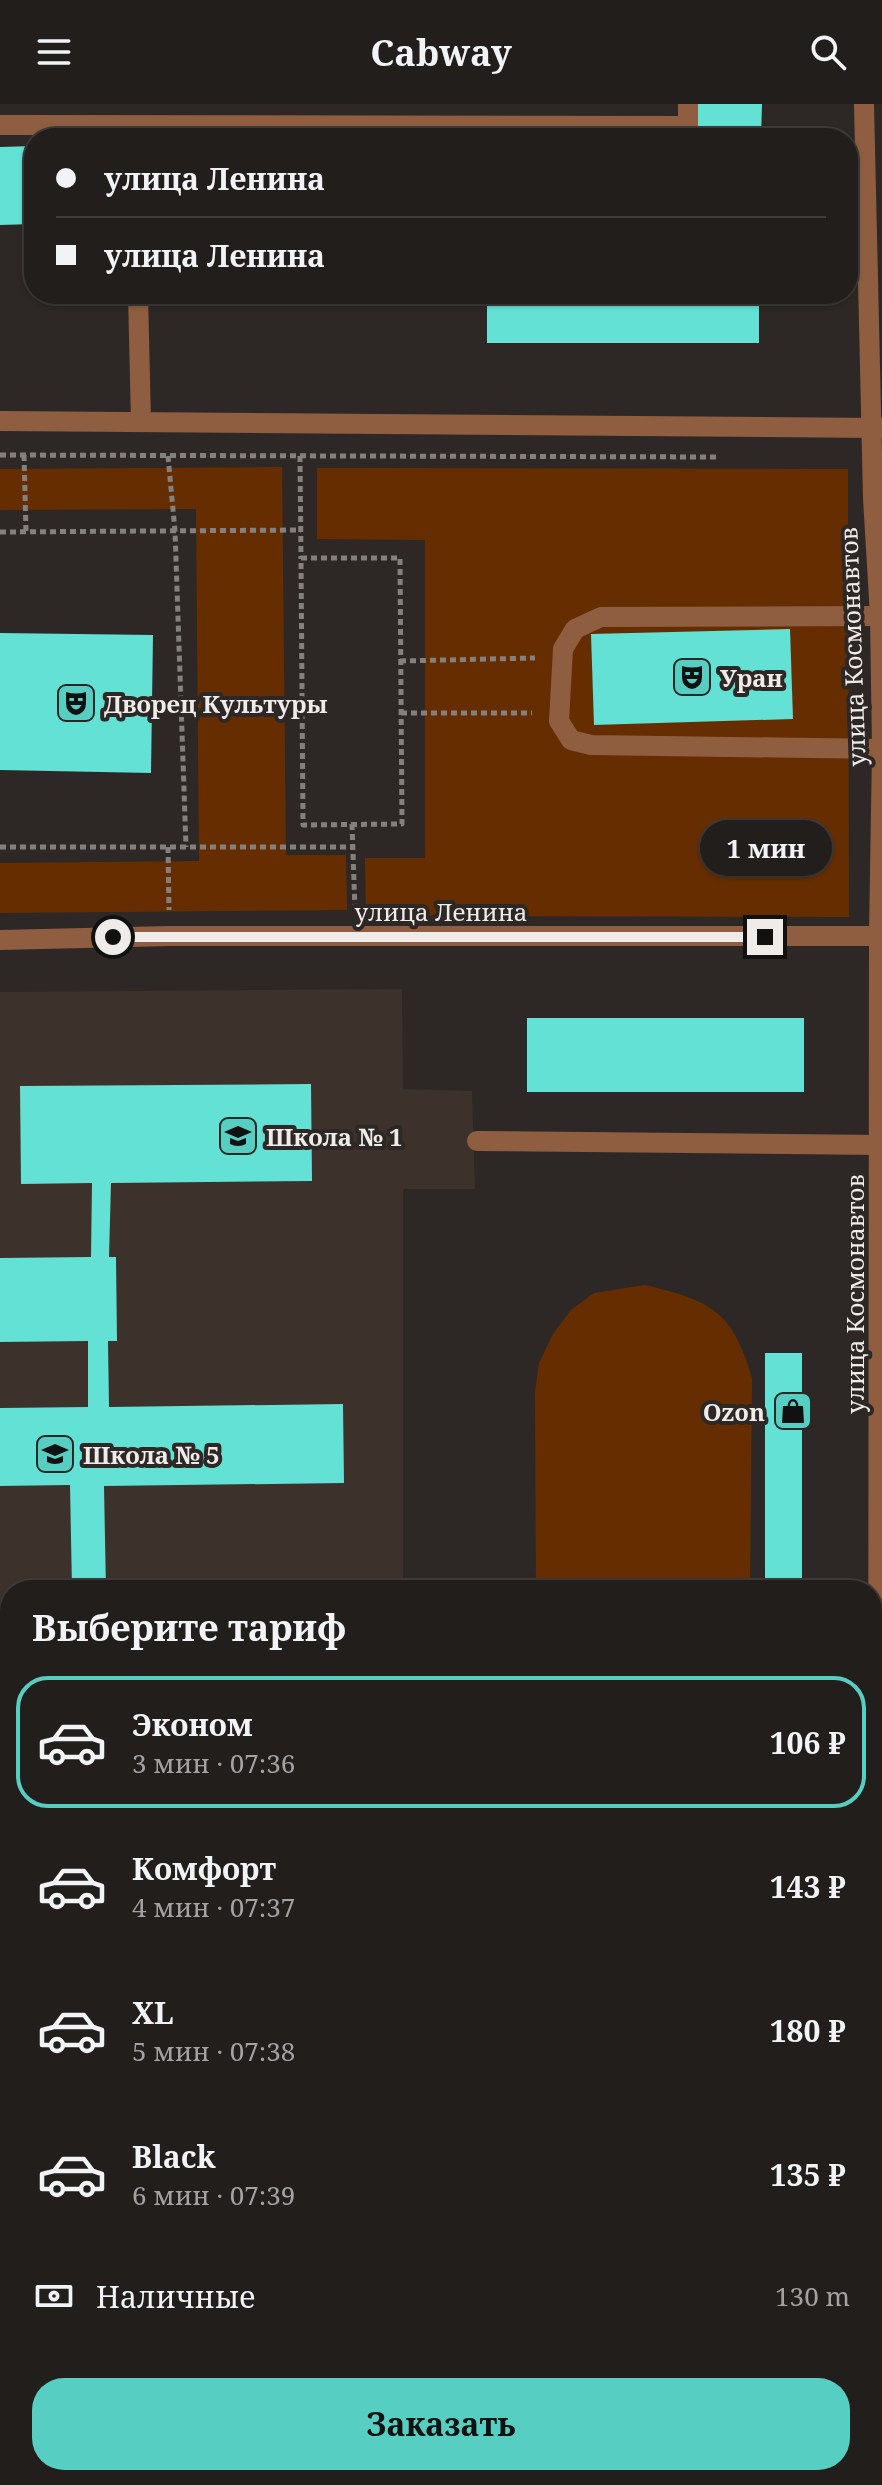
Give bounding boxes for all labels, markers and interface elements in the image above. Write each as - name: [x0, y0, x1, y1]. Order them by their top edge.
- text: Cabway: [370, 28, 512, 77]
- icon: menu: [32, 30, 76, 74]
- icon: search: [806, 30, 850, 74]
- text: улица Ленина: [104, 158, 325, 199]
- text: улица Ленина: [104, 235, 325, 276]
- street label: улица Космонавтов: [831, 527, 873, 767]
- theatre icon: Уран: [671, 656, 713, 698]
- place label: Уран: [720, 661, 783, 694]
- theatre icon: Дворец Культуры: [55, 682, 97, 724]
- place label: Дворец Культуры: [104, 687, 328, 720]
- callout: 1 мин: [699, 821, 831, 877]
- text: 1 мин: [727, 830, 805, 866]
- street label: улица Ленина: [355, 895, 527, 928]
- route start: [95, 919, 131, 955]
- route end: [747, 919, 783, 955]
- school or university icon: Школа № 1: [217, 1115, 259, 1157]
- place label: Школа № 1: [266, 1120, 403, 1153]
- street label: улица Космонавтов: [838, 1174, 871, 1414]
- shop icon: Ozon: [772, 1390, 814, 1432]
- place label: Ozon: [703, 1395, 765, 1428]
- school or university icon: Школа № 5: [34, 1433, 76, 1475]
- place label: Школа № 5: [83, 1438, 220, 1471]
- text: Выберите тариф: [32, 1603, 346, 1652]
- text: Эконом: [132, 1704, 252, 1745]
- icon: car: [36, 1706, 108, 1778]
- text: 106 ₽: [770, 1722, 846, 1763]
- text: 3 мин · 07:36: [132, 1745, 295, 1781]
- text: Комфорт: [132, 1848, 276, 1889]
- icon: car: [36, 1850, 108, 1922]
- text: 143 ₽: [770, 1866, 846, 1907]
- text: 4 мин · 07:37: [132, 1889, 295, 1925]
- text: XL: [132, 1992, 174, 2033]
- icon: car: [36, 1994, 108, 2066]
- text: 180 ₽: [770, 2010, 846, 2051]
- text: 5 мин · 07:38: [132, 2033, 295, 2069]
- text: Black: [132, 2136, 216, 2177]
- icon: car: [36, 2138, 108, 2210]
- text: 135 ₽: [770, 2154, 846, 2195]
- text: 6 мин · 07:39: [132, 2177, 295, 2213]
- icon: cash: [32, 2274, 76, 2318]
- text: Наличные: [96, 2276, 255, 2317]
- text: 130 m: [775, 2278, 850, 2314]
- button: Заказать: [32, 2378, 850, 2470]

